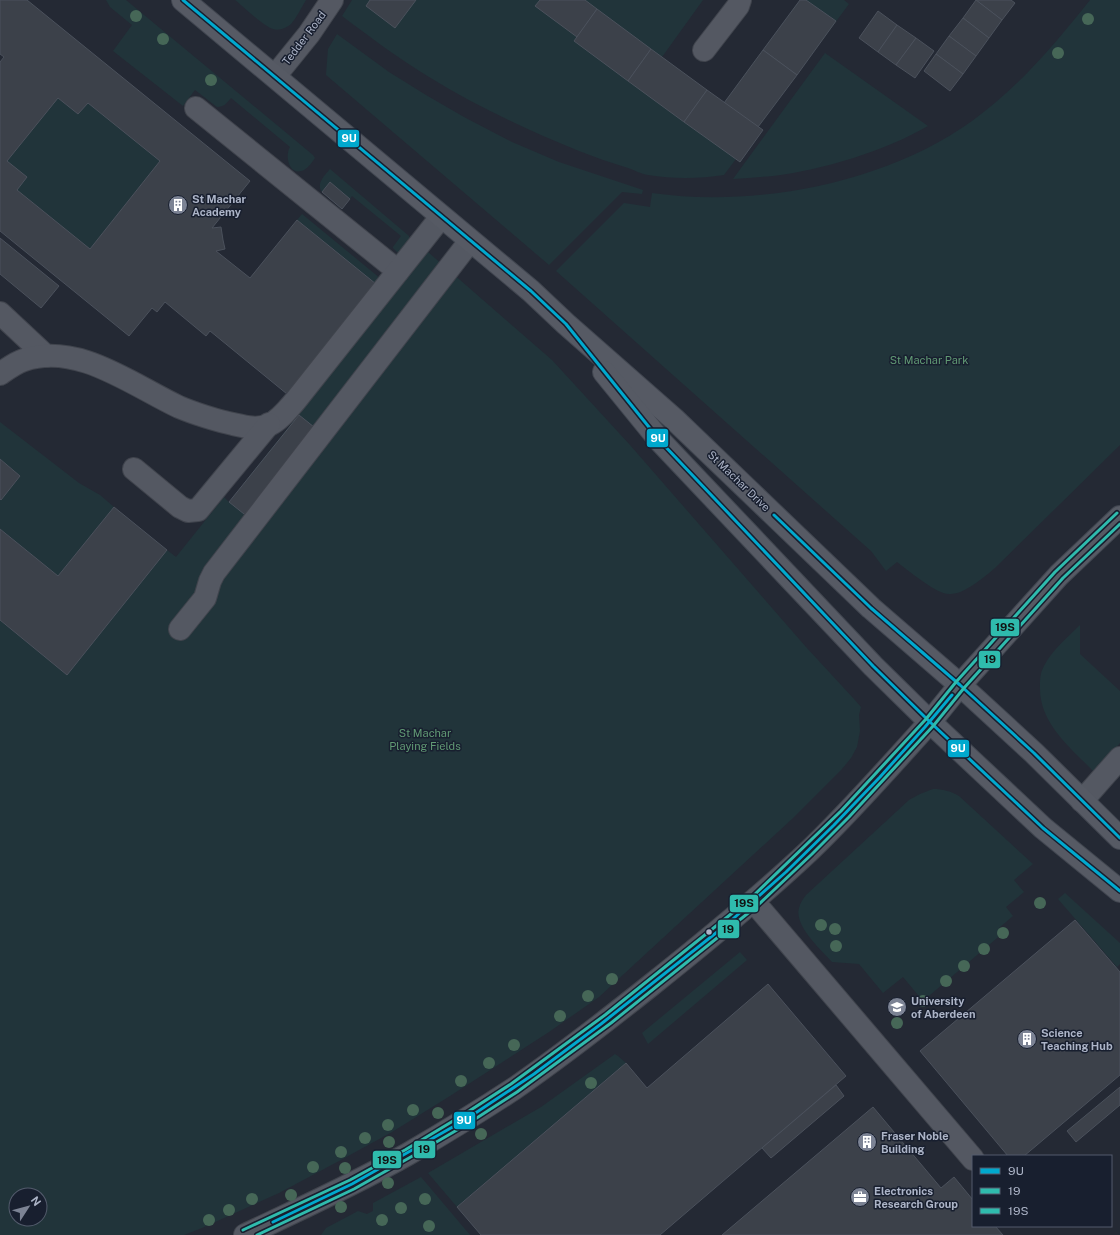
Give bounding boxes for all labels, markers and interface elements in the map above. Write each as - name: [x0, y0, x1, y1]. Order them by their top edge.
- street label: Tedder Road: [280, 9, 328, 67]
- line badge: 9U: [337, 129, 360, 148]
- text: 9U: [341, 132, 357, 144]
- place label: St Machar Academy: [192, 193, 247, 218]
- building icon: St Machar Academy: [167, 194, 189, 216]
- park label: St Machar Park: [890, 354, 968, 366]
- line badge: 9U: [646, 428, 669, 448]
- text: 9U: [650, 432, 666, 444]
- street label: St Machar Drive: [706, 448, 772, 514]
- line badge: 19S: [990, 618, 1020, 637]
- text: 19S: [995, 621, 1015, 633]
- line badge: 19: [978, 650, 1001, 669]
- text: 19: [984, 653, 996, 665]
- park label: St Machar Playing Fields: [389, 727, 461, 752]
- line badge: 9U: [947, 739, 970, 758]
- text: 9U: [950, 742, 966, 754]
- line badge: 19S: [729, 894, 759, 913]
- text: 19S: [734, 897, 754, 909]
- line badge: 19: [717, 919, 740, 939]
- text: 19: [722, 923, 734, 935]
- unlabelled marker: [704, 927, 714, 937]
- place label: University of Aberdeen: [911, 995, 975, 1020]
- school or university icon: University of Aberdeen: [886, 996, 908, 1018]
- place label: Science Teaching Hub: [1041, 1027, 1113, 1052]
- building icon: Science Teaching Hub: [1016, 1028, 1038, 1050]
- line badge: 9U: [453, 1111, 476, 1130]
- text: 9U: [456, 1114, 472, 1126]
- place label: Fraser Noble Building: [881, 1130, 949, 1155]
- building icon: Fraser Noble Building: [856, 1131, 878, 1153]
- line badge: 19: [413, 1140, 436, 1159]
- text: 19: [418, 1143, 430, 1155]
- line badge: 19S: [372, 1150, 402, 1169]
- text: 19S: [377, 1154, 397, 1166]
- legend: [972, 1155, 1112, 1227]
- text: 9U: [1008, 1164, 1024, 1178]
- text: 19: [1008, 1184, 1020, 1198]
- place label: Electronics Research Group: [874, 1185, 958, 1210]
- office icon: Electronics Research Group: [849, 1186, 871, 1208]
- north arrow: [8, 1187, 48, 1227]
- text: N: [29, 1194, 43, 1208]
- text: 19S: [1008, 1204, 1028, 1218]

